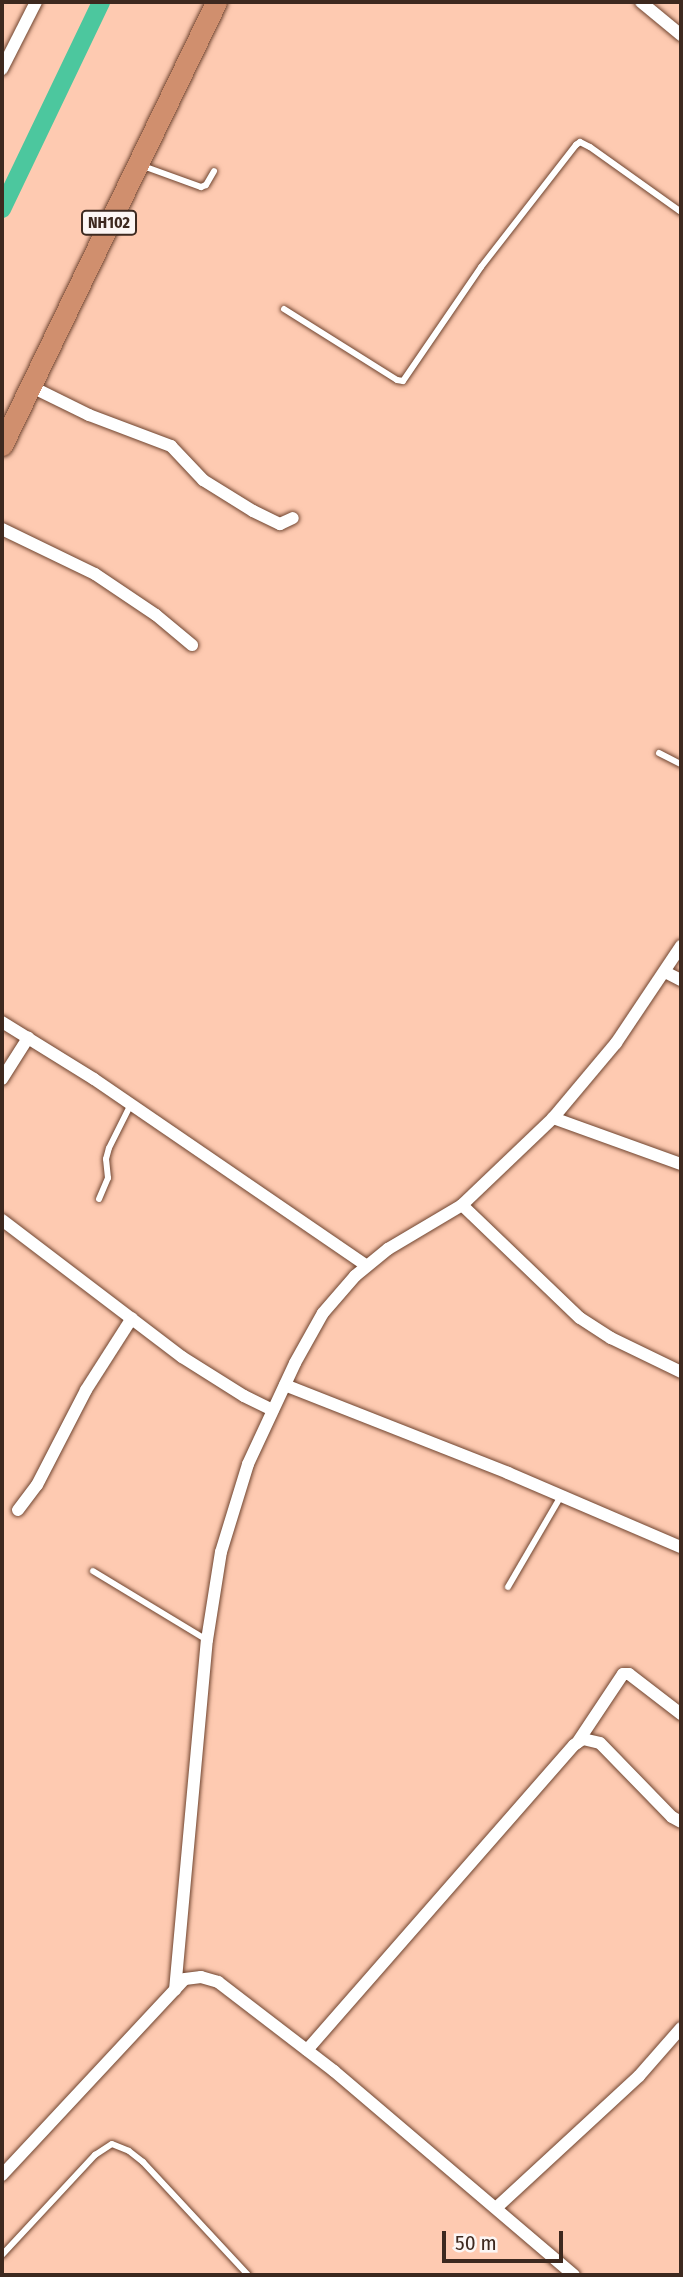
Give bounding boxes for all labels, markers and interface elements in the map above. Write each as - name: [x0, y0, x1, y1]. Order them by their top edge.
- road number: NH102: [81, 210, 137, 236]
- scale bar: [445, 2218, 566, 2262]
- text: 50 m: [455, 2230, 497, 2256]

